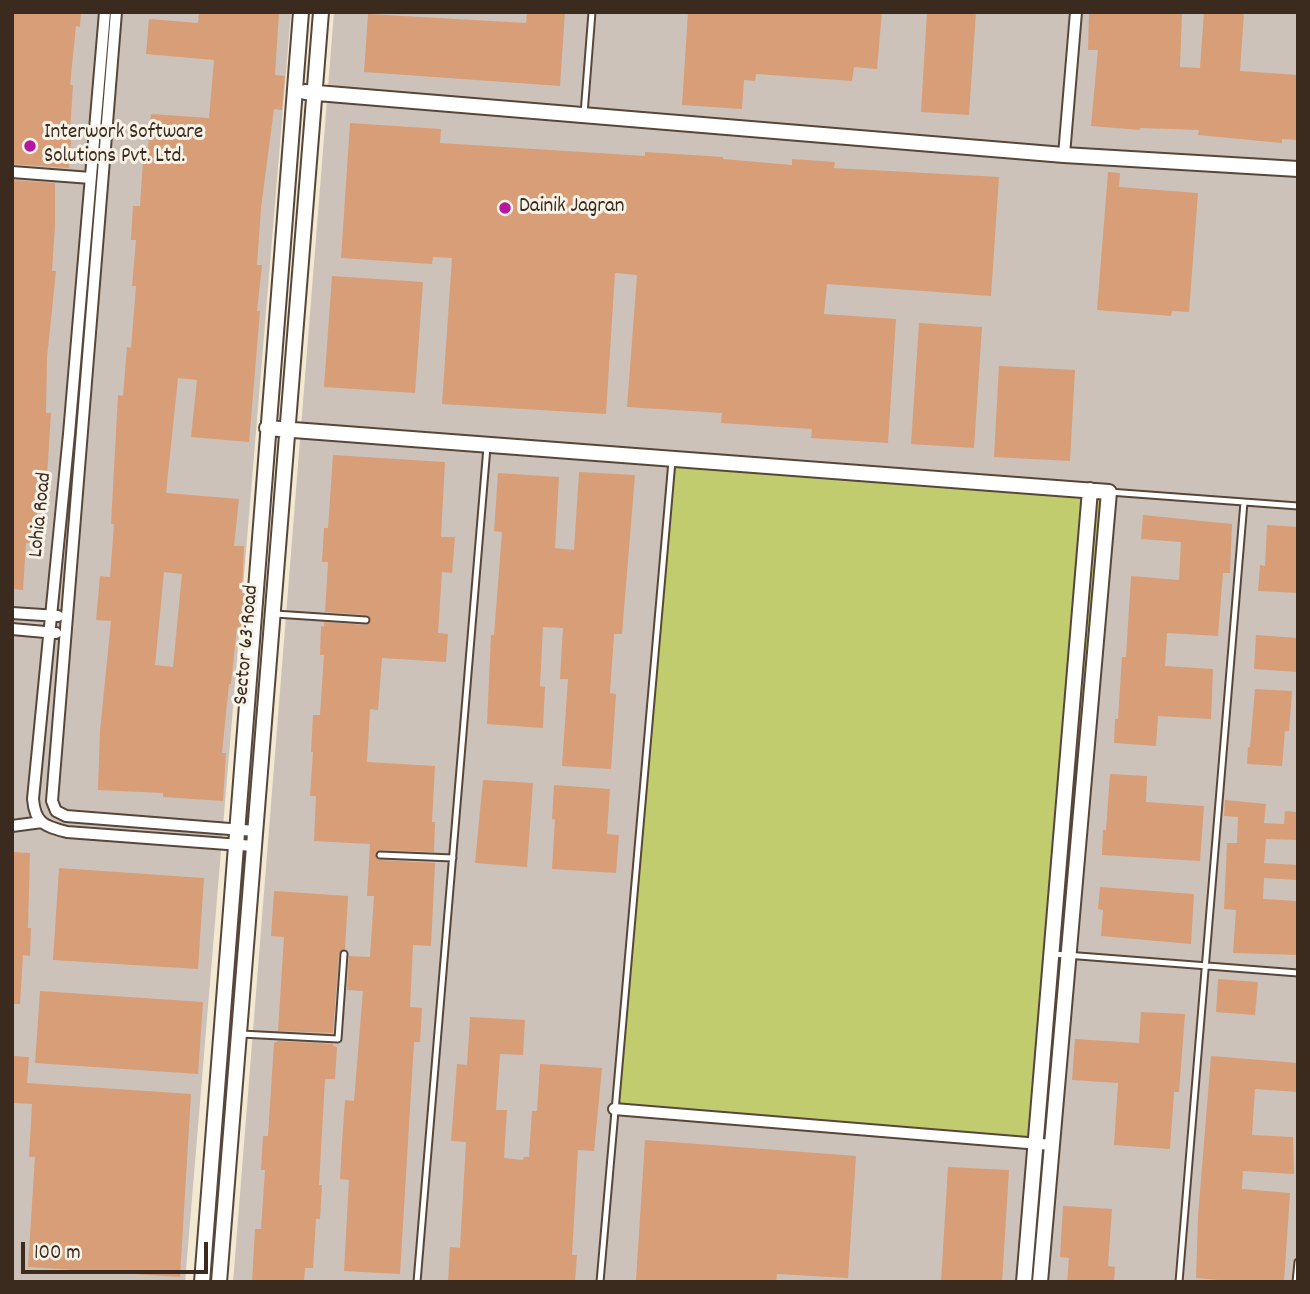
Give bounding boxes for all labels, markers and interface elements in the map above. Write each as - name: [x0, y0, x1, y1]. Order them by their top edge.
- place label: Interwork Software Solutions Pvt. Ltd.: [44, 121, 203, 171]
- marker: Interwork Software Solutions Pvt. Ltd.: [22, 138, 38, 154]
- place label: Dainik Jagran: [519, 195, 625, 221]
- marker: Dainik Jagran: [497, 200, 513, 216]
- street label: Lohia Road: [25, 471, 59, 559]
- street label: Sector 63 Road: [230, 584, 266, 706]
- scale bar: [24, 1228, 212, 1272]
- text: 100 m: [34, 1239, 81, 1269]

